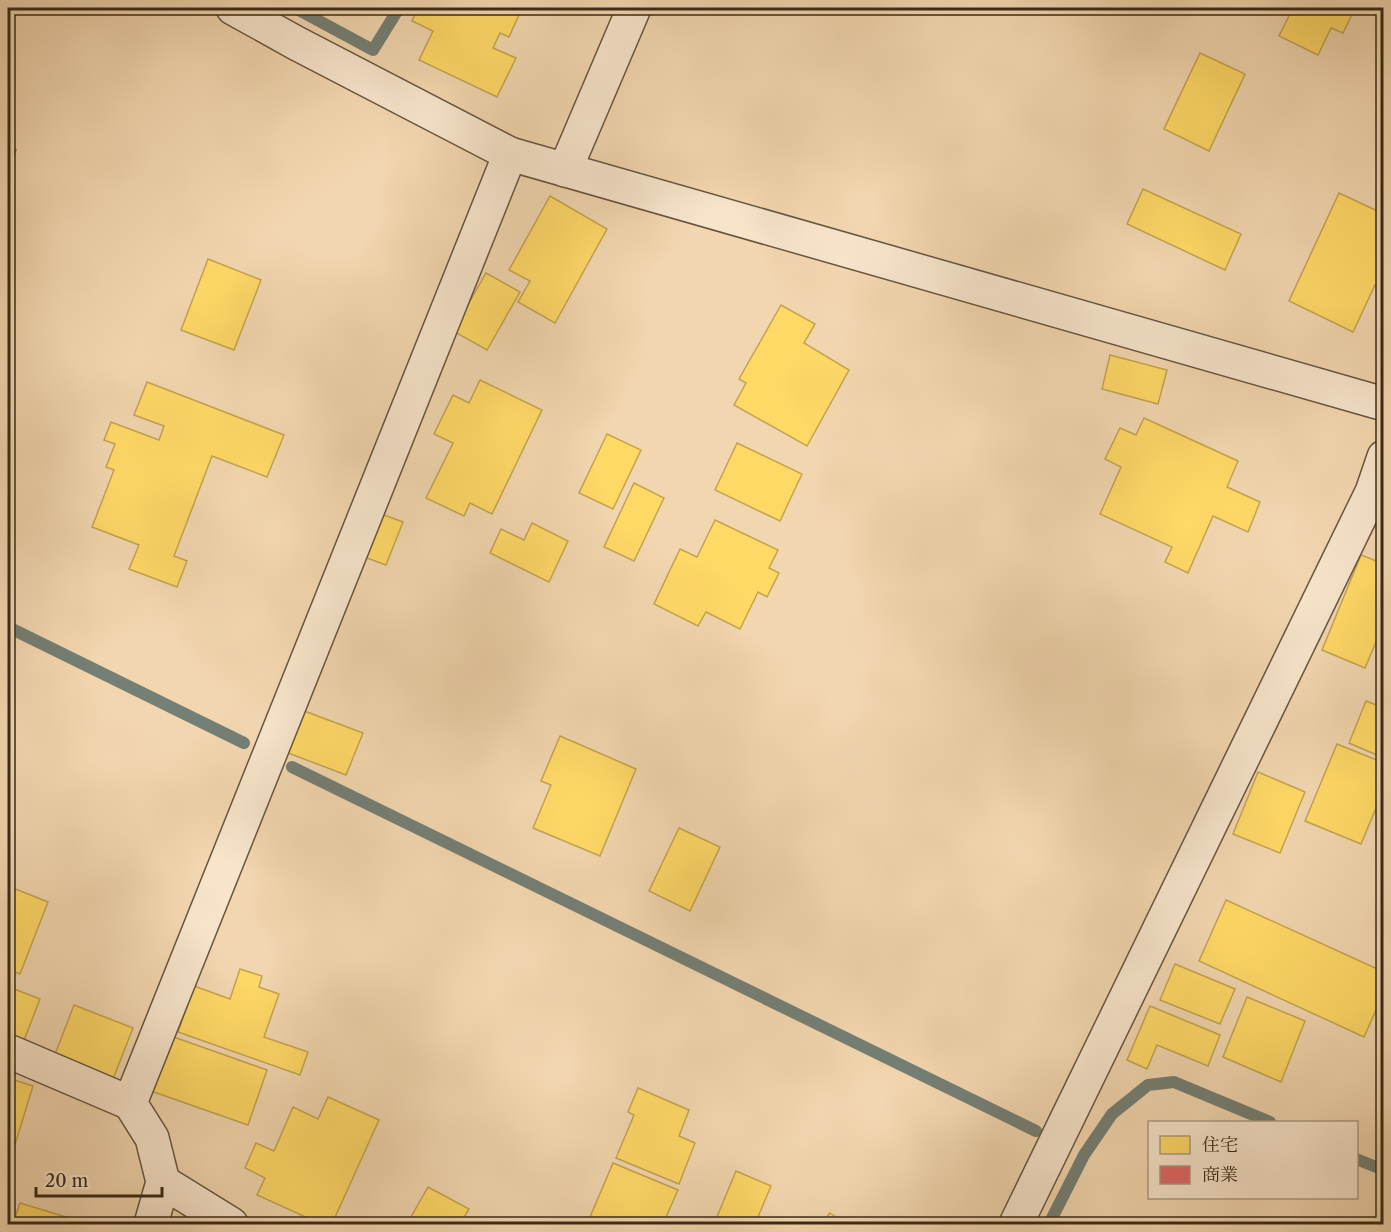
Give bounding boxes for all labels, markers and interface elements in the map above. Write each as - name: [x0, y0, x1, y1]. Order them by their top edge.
- legend: [1148, 1121, 1358, 1199]
- text: 住宅: [1202, 1134, 1238, 1156]
- scale bar: [36, 1160, 162, 1198]
- text: 商業: [1202, 1164, 1238, 1186]
- text: 20 m: [45, 1170, 89, 1192]

